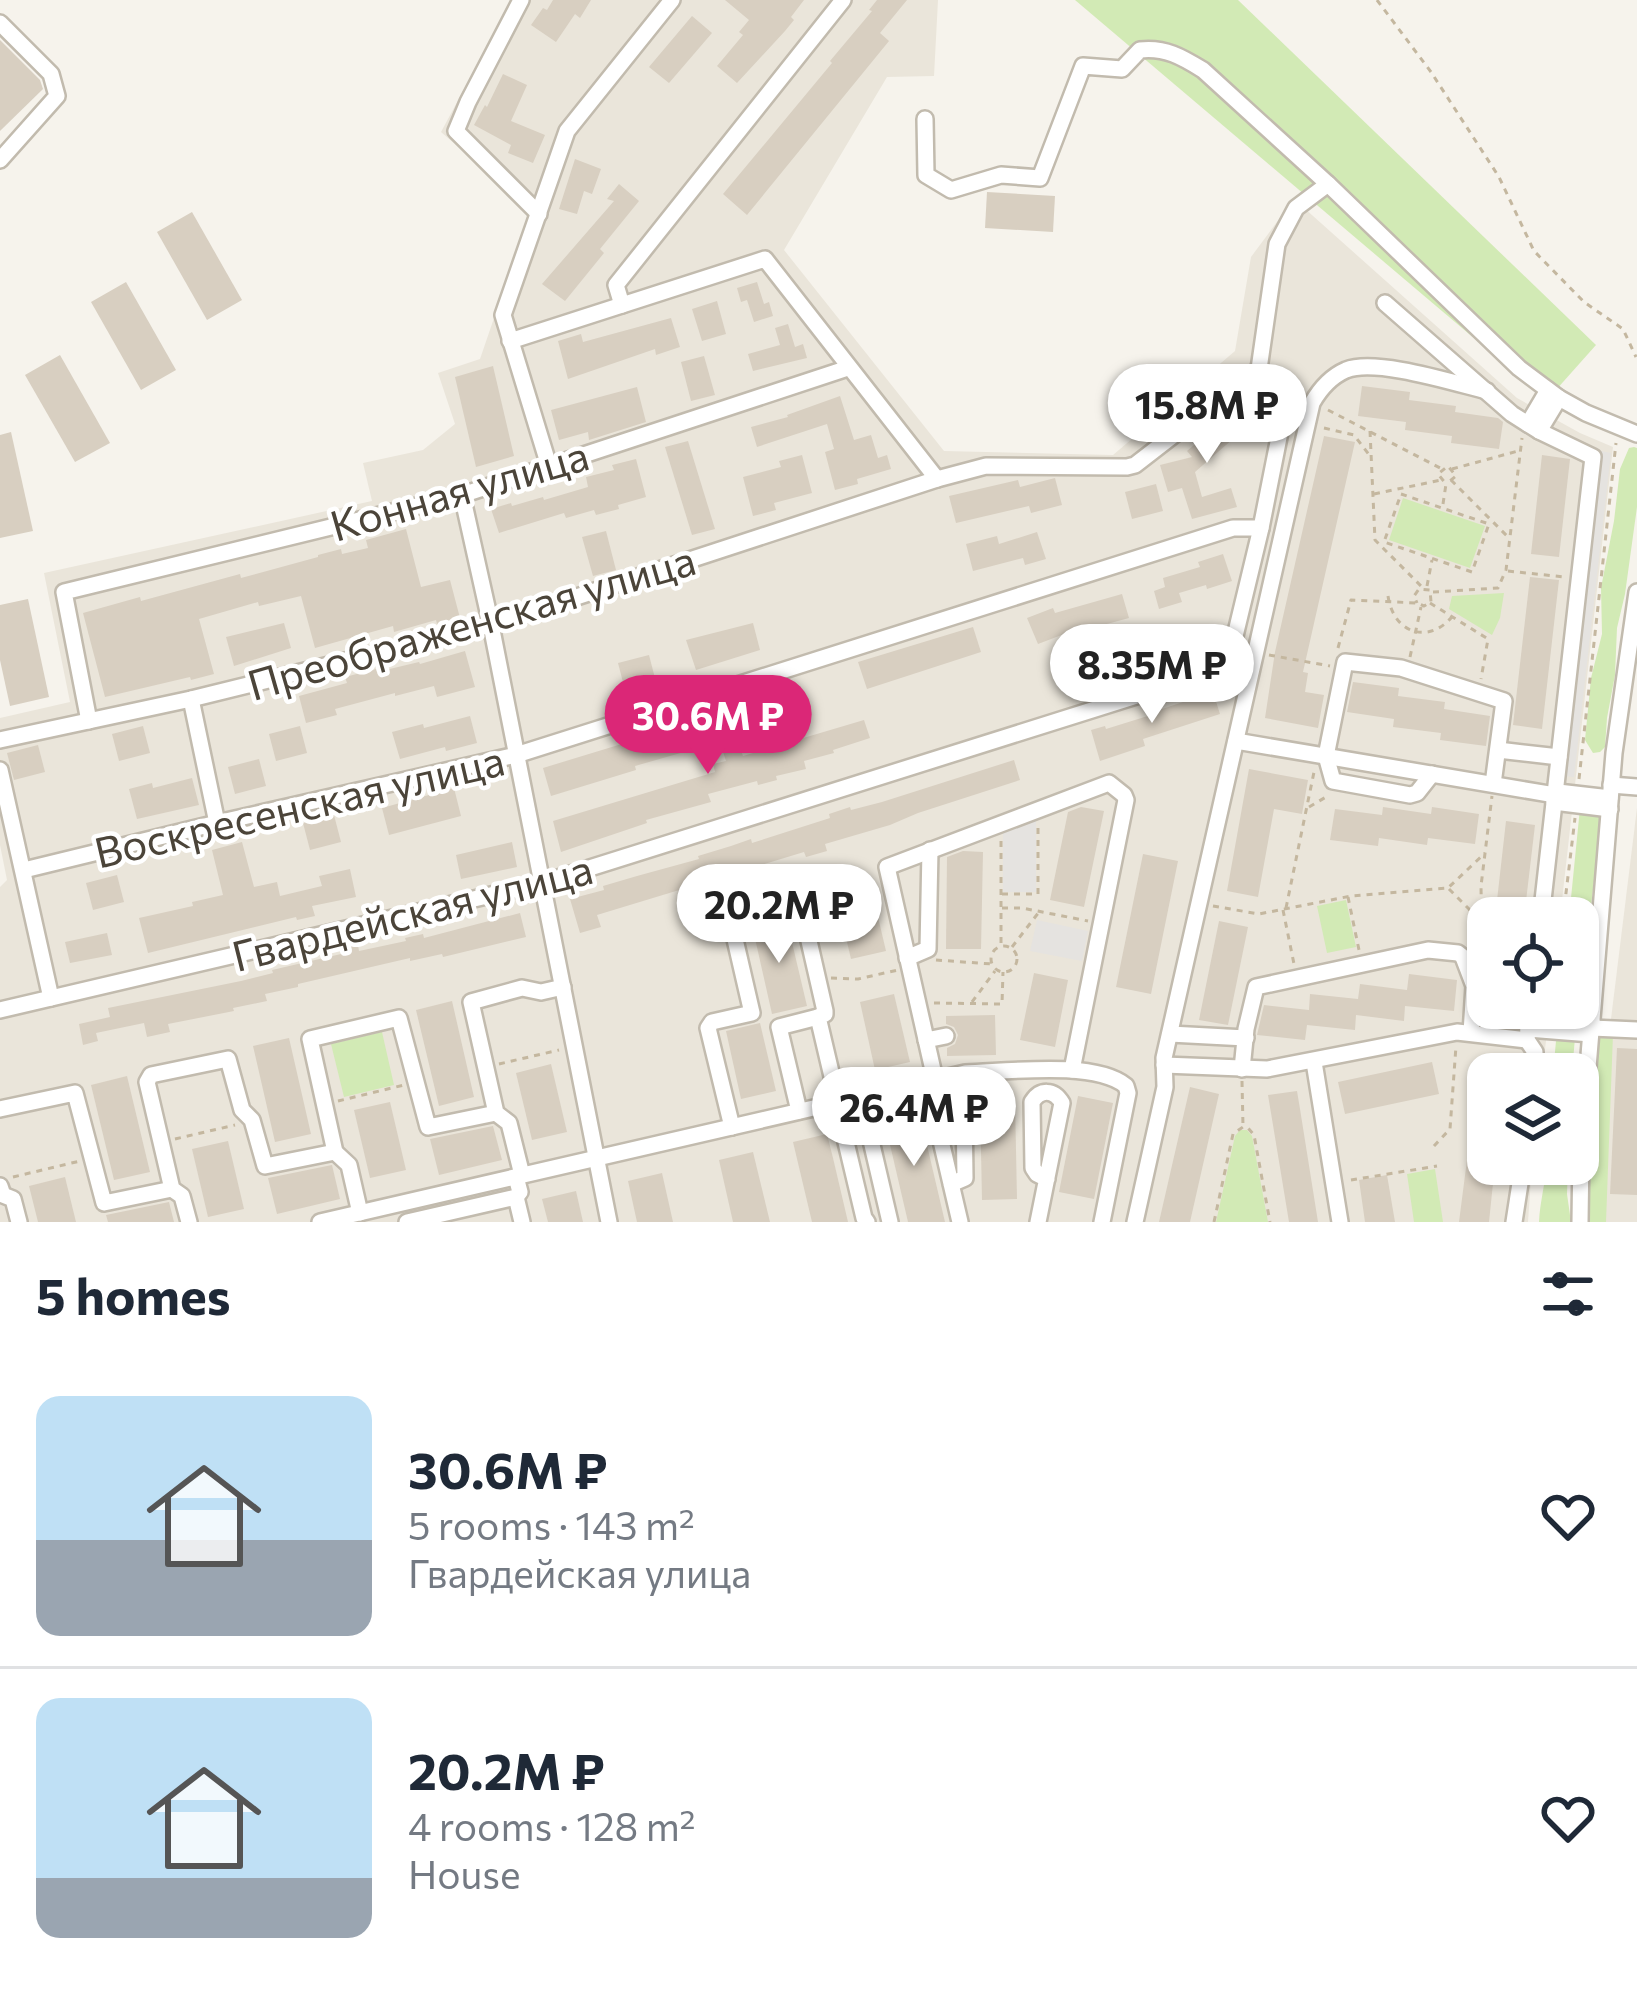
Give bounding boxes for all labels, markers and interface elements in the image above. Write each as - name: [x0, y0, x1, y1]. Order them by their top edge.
- pin: 15.8M ₽: [1096, 364, 1318, 466]
- text: 15.8M ₽: [1135, 379, 1279, 427]
- street label: Конная улица: [324, 427, 594, 551]
- street label: Преображенская улица: [241, 532, 701, 710]
- pin: 8.35M ₽: [1041, 624, 1263, 726]
- text: 8.35M ₽: [1077, 639, 1227, 687]
- pin: 30.6M ₽: [597, 675, 819, 777]
- text: 30.6M ₽: [632, 690, 784, 738]
- street label: Воскресенская улица: [89, 733, 509, 877]
- street label: Гвардейская улица: [226, 841, 598, 981]
- pin: 20.2M ₽: [668, 864, 890, 966]
- text: 20.2M ₽: [704, 879, 854, 927]
- map controls: [1467, 897, 1599, 1185]
- button: locate: [1467, 897, 1599, 1029]
- button: layers: [1467, 1053, 1599, 1185]
- pin: 26.4M ₽: [803, 1067, 1025, 1169]
- text: 26.4M ₽: [839, 1082, 989, 1130]
- icon: filters: [1535, 1261, 1601, 1327]
- text: 5 homes: [36, 1263, 231, 1326]
- text: 30.6M ₽: [408, 1437, 608, 1500]
- icon: home: [132, 1444, 276, 1588]
- icon: heart: [1535, 1483, 1601, 1549]
- text: 5 rooms · 143 m²: [408, 1500, 695, 1548]
- text: Гвардейская улица: [408, 1548, 751, 1596]
- text: 20.2M ₽: [408, 1738, 605, 1801]
- icon: home: [132, 1746, 276, 1890]
- icon: heart: [1535, 1785, 1601, 1851]
- text: 4 rooms · 128 m²: [408, 1801, 695, 1849]
- text: House: [408, 1849, 521, 1897]

